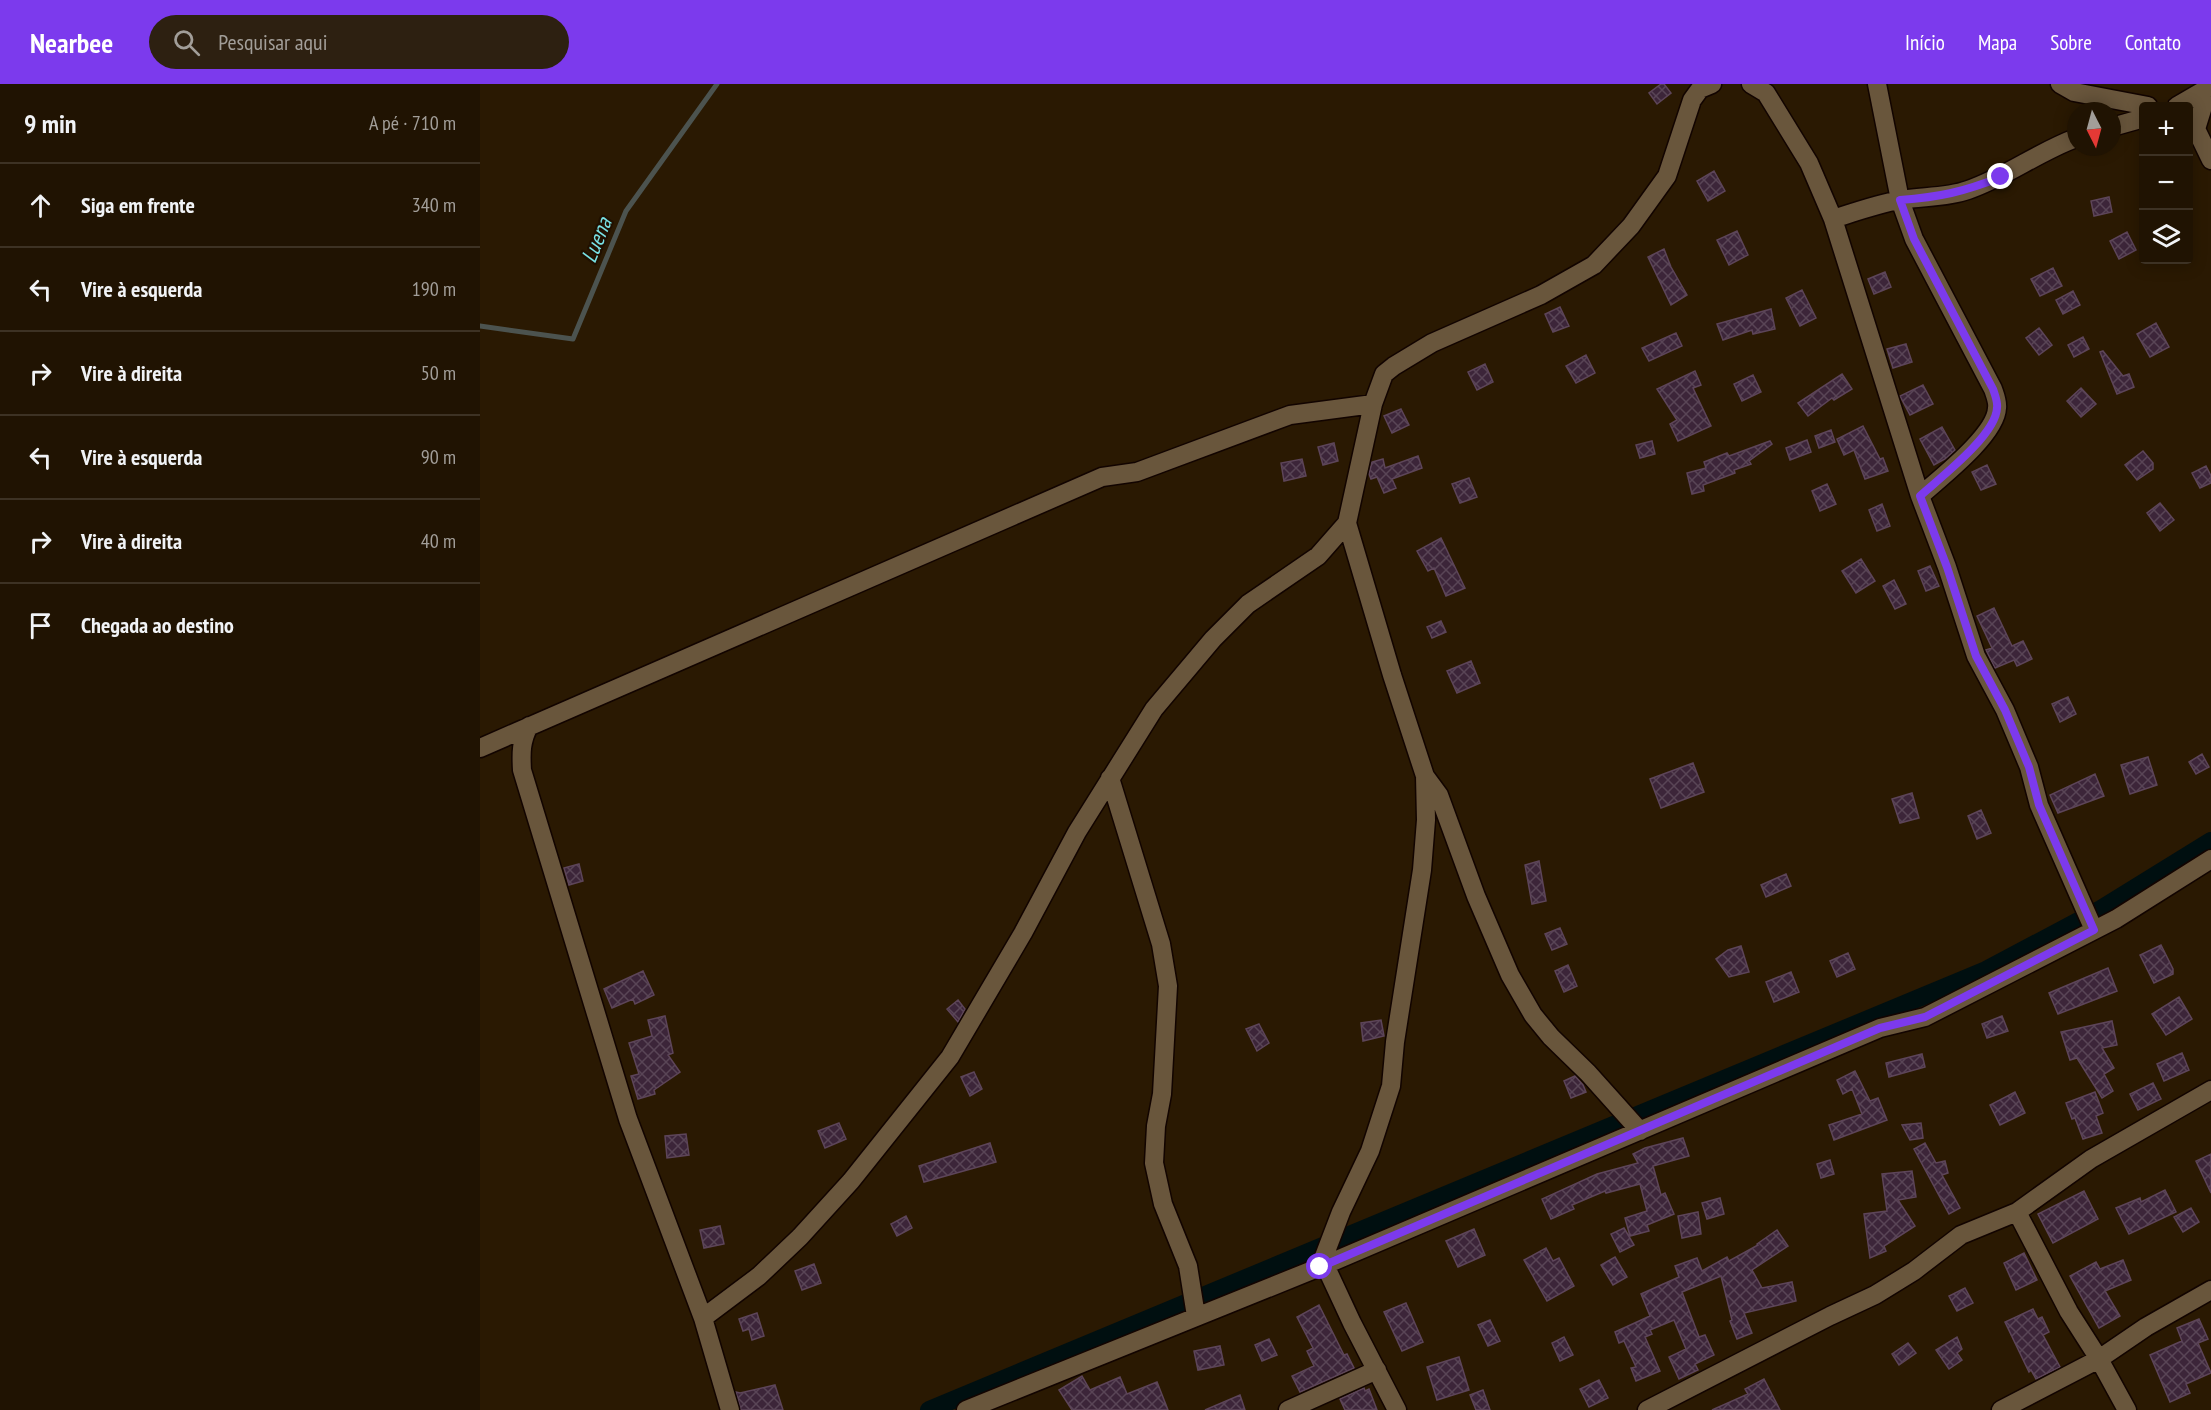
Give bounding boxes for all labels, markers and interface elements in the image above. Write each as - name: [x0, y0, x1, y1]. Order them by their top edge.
- search box: [149, 15, 569, 69]
- text: Nearbee: [30, 24, 113, 61]
- icon: search: [170, 26, 203, 59]
- text: Pesquisar aqui: [218, 28, 327, 56]
- text: Início: [1905, 29, 1945, 56]
- text: Mapa: [1978, 29, 2017, 56]
- text: Sobre: [2050, 29, 2092, 56]
- text: Contato: [2125, 29, 2181, 56]
- north arrow: [2067, 102, 2121, 156]
- map controls: [2139, 102, 2193, 264]
- button: +: [2139, 102, 2193, 156]
- text: 9 min: [24, 107, 77, 140]
- text: A pé · 710 m: [369, 110, 456, 136]
- button: −: [2139, 156, 2193, 210]
- route end: [1987, 163, 2013, 189]
- icon: ahead: [24, 189, 57, 222]
- text: Siga em frente: [81, 191, 195, 219]
- text: 340 m: [412, 192, 456, 218]
- button: layers: [2139, 210, 2193, 264]
- water label: Luena: [574, 212, 618, 267]
- icon: left: [24, 273, 57, 306]
- text: Vire à esquerda: [81, 275, 202, 303]
- text: 190 m: [412, 276, 456, 302]
- icon: right: [24, 357, 57, 390]
- text: Vire à direita: [81, 359, 182, 387]
- text: 50 m: [421, 360, 456, 386]
- icon: left: [24, 441, 57, 474]
- text: Vire à esquerda: [81, 443, 202, 471]
- text: 90 m: [421, 444, 456, 470]
- icon: right: [24, 525, 57, 558]
- text: Vire à direita: [81, 527, 182, 555]
- text: 40 m: [421, 528, 456, 554]
- icon: arrive: [24, 609, 57, 642]
- text: Chegada ao destino: [81, 611, 234, 639]
- route start: [1306, 1253, 1332, 1279]

